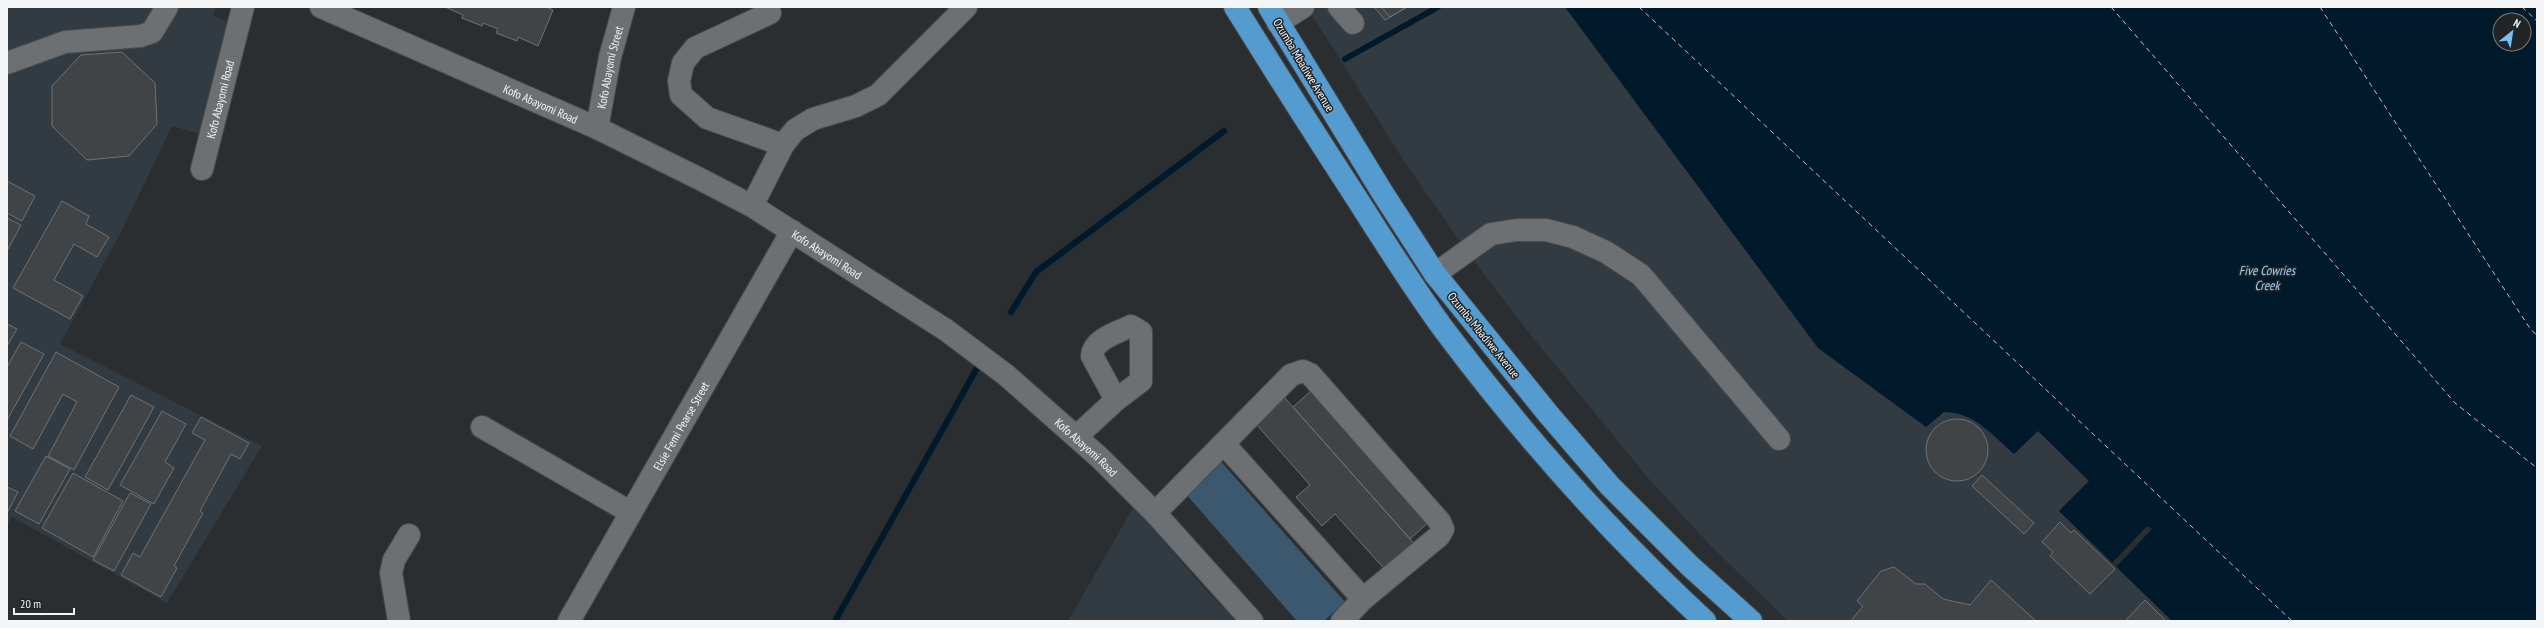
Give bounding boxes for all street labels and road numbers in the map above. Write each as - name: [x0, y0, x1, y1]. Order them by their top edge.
- street label: Ozumba Mbadiwe Avenue: [1270, 16, 1338, 114]
- street label: Kofo Abayomi Street: [593, 24, 626, 110]
- street label: Kofo Abayomi Road: [203, 59, 237, 140]
- street label: Kofo Abayomi Road: [501, 80, 580, 126]
- street label: Kofo Abayomi Road: [789, 226, 865, 282]
- street label: Ozumba Mbadiwe Avenue: [1445, 289, 1523, 381]
- street label: Elsie Femi Pearse Street: [649, 378, 712, 473]
- street label: Kofo Abayomi Road: [1052, 414, 1121, 479]

